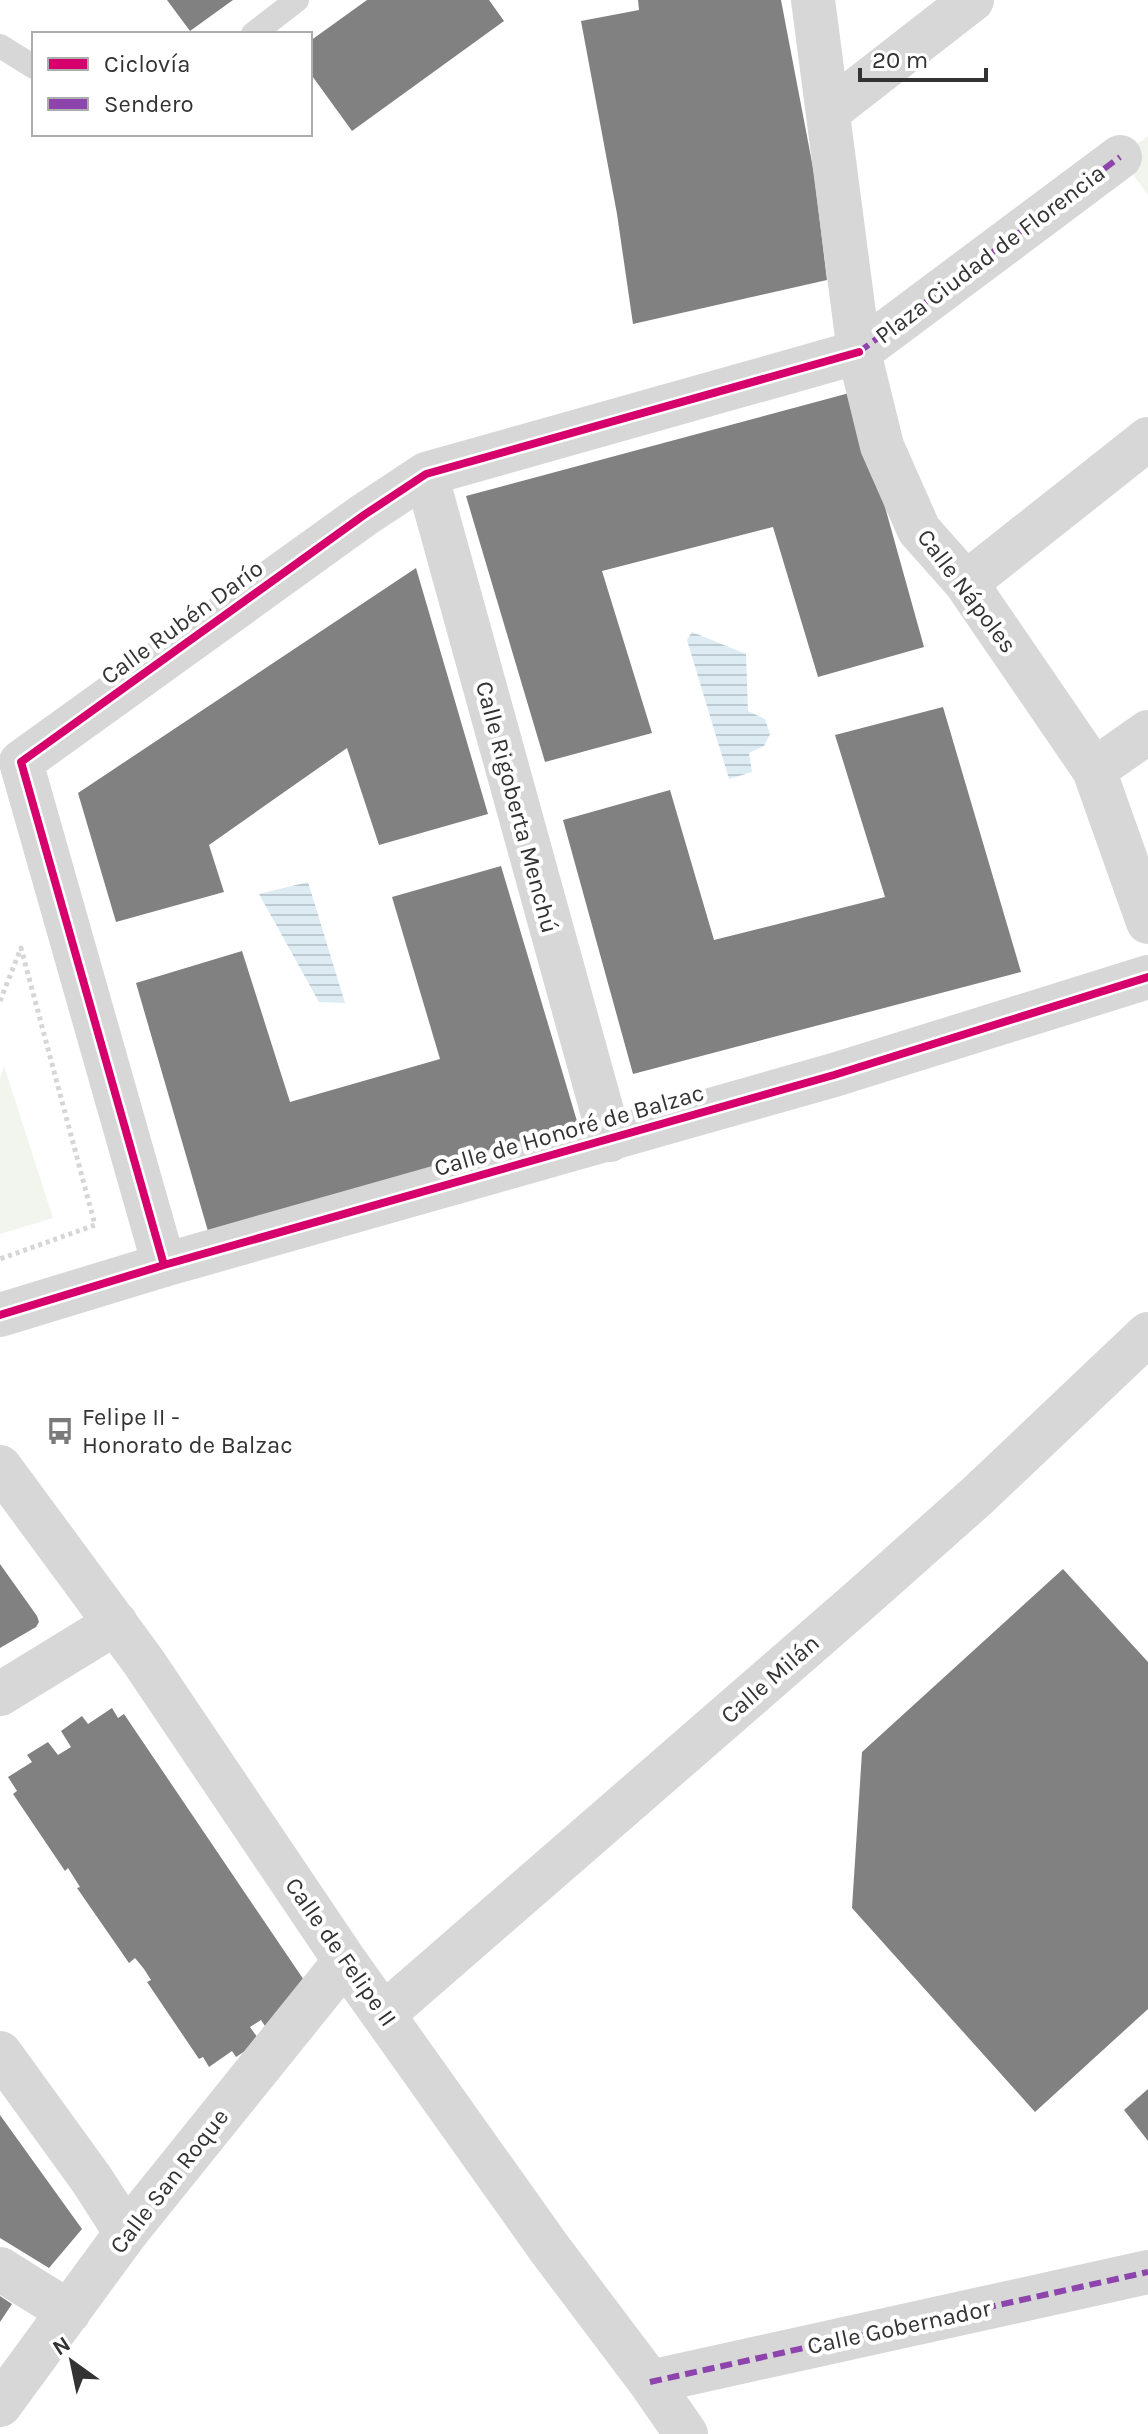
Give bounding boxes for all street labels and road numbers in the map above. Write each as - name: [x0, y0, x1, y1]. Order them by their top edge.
- street label: Plaza Ciudad de Florencia: [870, 159, 1110, 349]
- street label: Calle Nápoles: [911, 524, 1023, 658]
- street label: Calle Rubén Darío: [96, 554, 268, 690]
- street label: Calle Rigoberta Menchú: [470, 678, 564, 936]
- street label: Calle de Honoré de Balzac: [431, 1078, 707, 1182]
- street label: Calle Milán: [715, 1629, 825, 1729]
- street label: Calle de Felipe II: [279, 1872, 403, 2032]
- street label: Calle San Roque: [104, 2103, 234, 2259]
- street label: Calle Gobernador: [805, 2294, 994, 2360]

